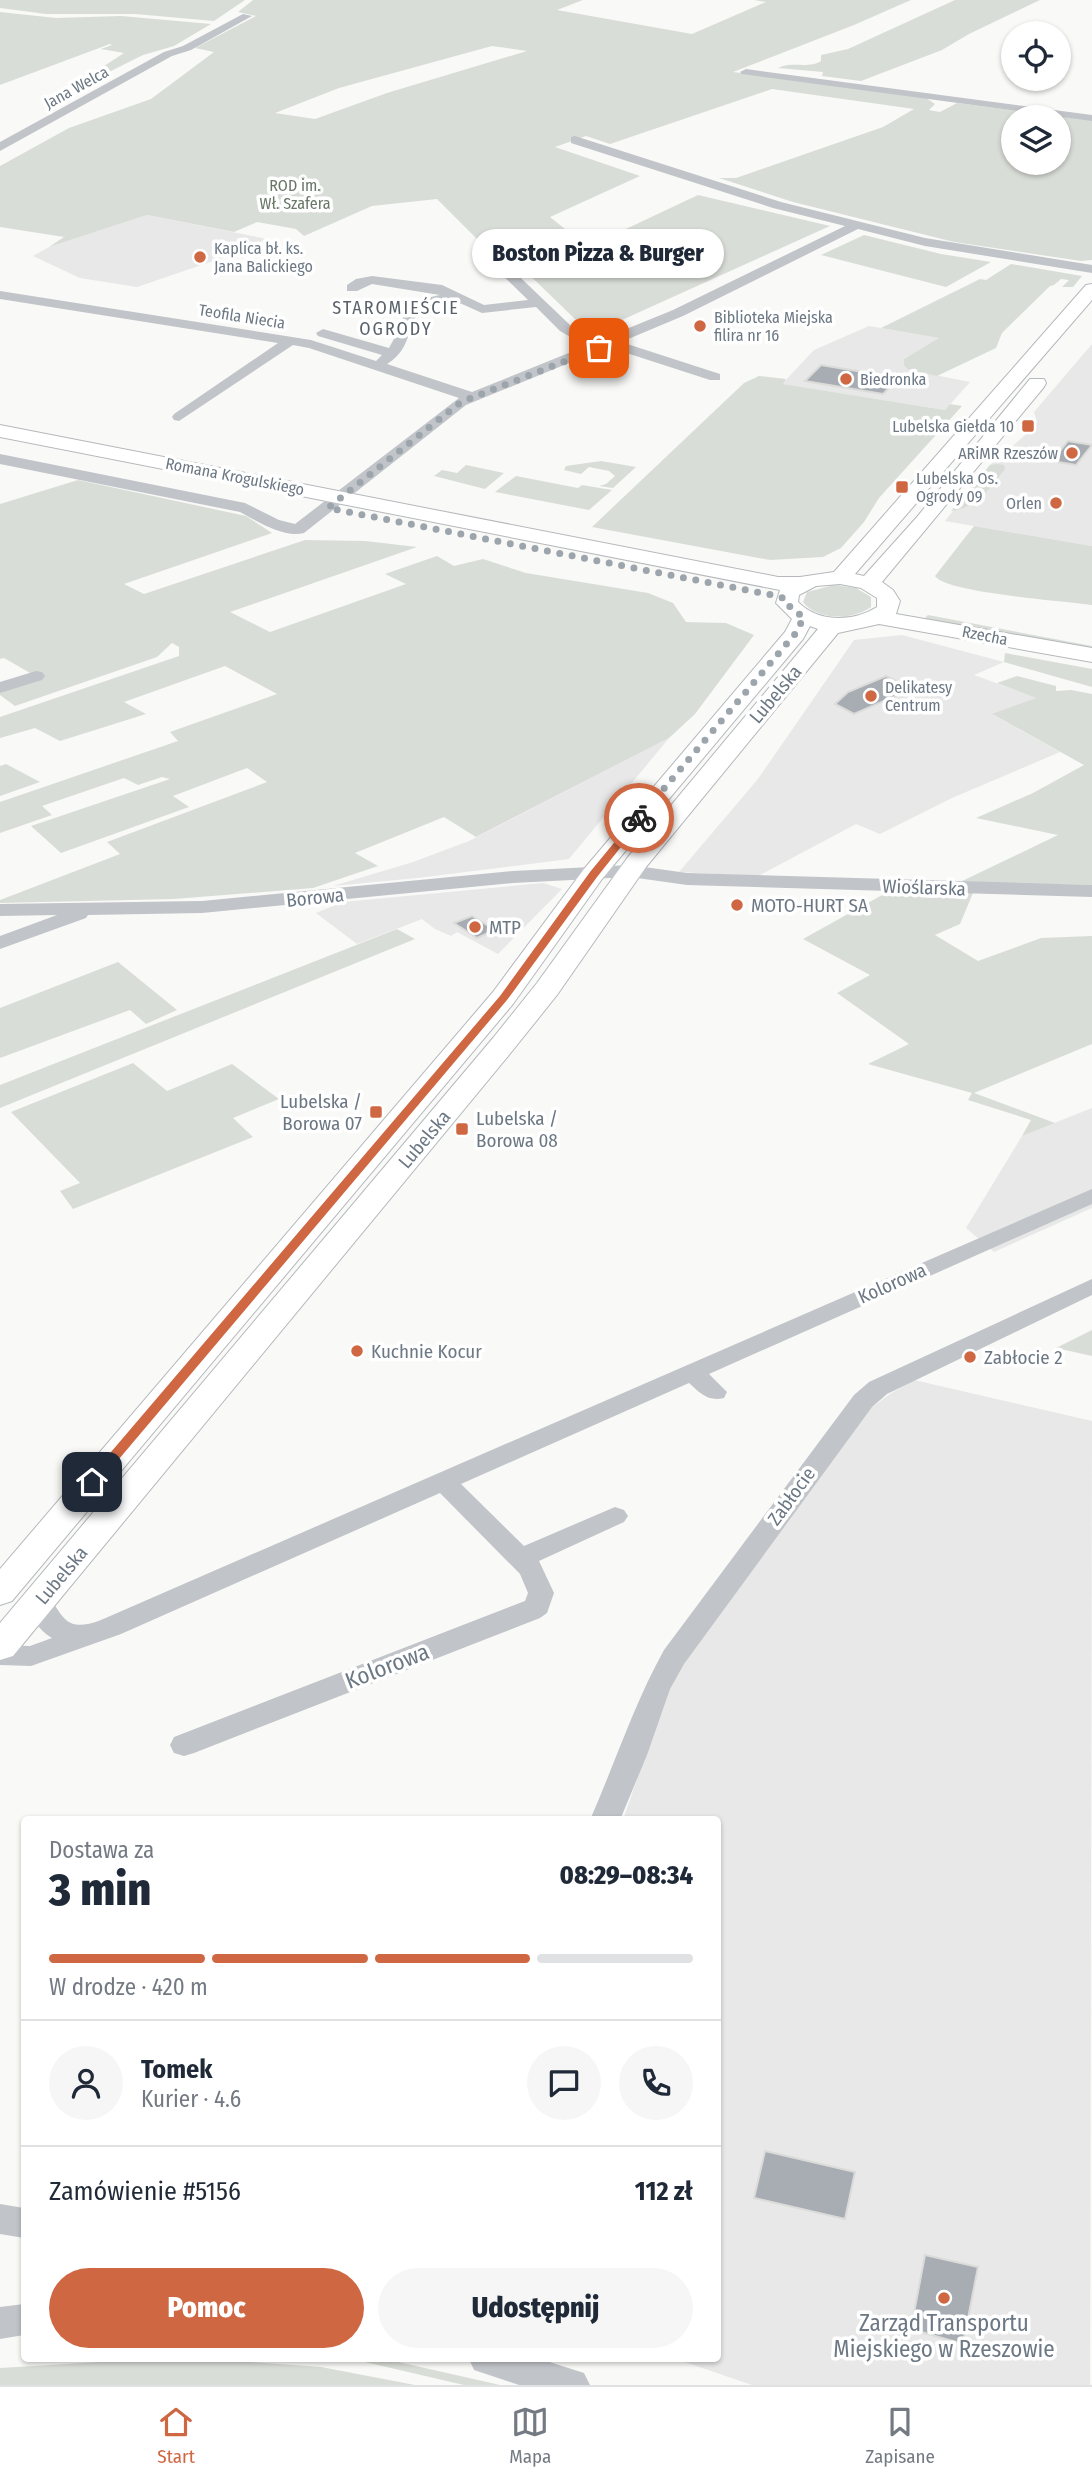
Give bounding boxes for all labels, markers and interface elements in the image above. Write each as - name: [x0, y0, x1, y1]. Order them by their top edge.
- map controls: [1001, 21, 1071, 175]
- button: locate: [1001, 21, 1071, 91]
- street label: Jana Welca: [41, 62, 112, 113]
- button: layers: [1001, 105, 1071, 175]
- park label: ROD im. Wł. Szafera: [259, 176, 331, 213]
- callout: Boston Pizza & Burger: [473, 229, 725, 278]
- place label: Kaplica bł. ks. Jana Balickiego: [214, 239, 313, 276]
- text: Boston Pizza & Burger: [492, 239, 704, 267]
- marker: Kaplica bł. ks. Jana Balickiego: [192, 249, 208, 265]
- district label: STAROMIEŚCIE OGRODY: [332, 296, 460, 340]
- street label: Teofila Niecia: [197, 300, 287, 333]
- place label: Biblioteka Miejska filira nr 16: [714, 308, 833, 345]
- pin: [569, 318, 629, 378]
- marker: Biblioteka Miejska filira nr 16: [692, 318, 708, 334]
- icon: bag: [580, 329, 618, 367]
- place label: Biedronka: [860, 370, 926, 389]
- marker: Biedronka: [838, 371, 854, 387]
- place label: Lubelska Giełda 10: [892, 417, 1014, 436]
- marker: Lubelska Giełda 10: [1020, 418, 1036, 434]
- place label: ARiMR Rzeszów: [958, 444, 1059, 463]
- marker: ARiMR Rzeszów: [1064, 445, 1080, 461]
- street label: Romana Krogulskiego: [164, 454, 306, 499]
- place label: Lubelska Os. Ogrody 09: [916, 469, 998, 506]
- marker: Lubelska Os. Ogrody 09: [894, 479, 910, 495]
- place label: Orlen: [1006, 494, 1042, 513]
- marker: Orlen: [1048, 495, 1064, 511]
- street label: Rzecha: [961, 622, 1009, 649]
- street label: Lubelska: [745, 661, 806, 728]
- place label: Delikatesy Centrum: [885, 678, 953, 715]
- marker: Delikatesy Centrum: [863, 688, 879, 704]
- courier: [604, 783, 674, 853]
- icon: bike: [620, 799, 658, 837]
- street label: Wioślarska: [882, 875, 966, 900]
- street label: Borowa: [285, 883, 345, 912]
- place label: MOTO-HURT SA: [751, 894, 868, 917]
- marker: MOTO-HURT SA: [729, 897, 745, 913]
- place label: MTP: [489, 916, 521, 939]
- marker: MTP: [467, 919, 483, 935]
- place label: Lubelska / Borowa 07: [280, 1090, 362, 1135]
- marker: Lubelska / Borowa 07: [368, 1104, 384, 1120]
- street label: Lubelska: [394, 1106, 455, 1173]
- place label: Lubelska / Borowa 08: [476, 1107, 558, 1152]
- marker: Lubelska / Borowa 08: [454, 1121, 470, 1137]
- street label: Kolorowa: [855, 1258, 930, 1309]
- place label: Kuchnie Kocur: [371, 1340, 482, 1363]
- marker: Kuchnie Kocur: [349, 1343, 365, 1359]
- place label: Zabłocie 2: [984, 1346, 1063, 1369]
- marker: Zabłocie 2: [962, 1349, 978, 1365]
- pin: [62, 1452, 122, 1512]
- icon: home: [73, 1463, 111, 1501]
- street label: Zabłocie: [763, 1463, 820, 1530]
- street label: Lubelska: [31, 1542, 92, 1609]
- street label: Kolorowa: [341, 1637, 433, 1695]
- text: Dostawa za: [49, 1836, 154, 1864]
- text: 08:29–08:34: [560, 1860, 693, 1891]
- text: 3 min: [49, 1862, 151, 1917]
- text: W drodze · 420 m: [49, 1973, 208, 2001]
- button: person: [49, 2046, 123, 2120]
- button: chat: [527, 2046, 601, 2120]
- button: phone: [619, 2046, 693, 2120]
- text: Tomek: [141, 2054, 212, 2085]
- text: Kurier · 4.6: [141, 2085, 241, 2113]
- text: Zamówienie #5156: [49, 2176, 241, 2207]
- text: 112 zł: [635, 2176, 693, 2207]
- button: Pomoc: [49, 2268, 364, 2348]
- button: Udostępnij: [378, 2268, 693, 2348]
- marker: Zarząd Transportu Miejskiego w Rzeszowie: [936, 2290, 952, 2306]
- place label: Zarząd Transportu Miejskiego w Rzeszowie: [833, 2309, 1055, 2363]
- tab: Start: [157, 2403, 195, 2468]
- tab: Mapa: [509, 2403, 551, 2468]
- tab: Zapisane: [865, 2403, 935, 2468]

